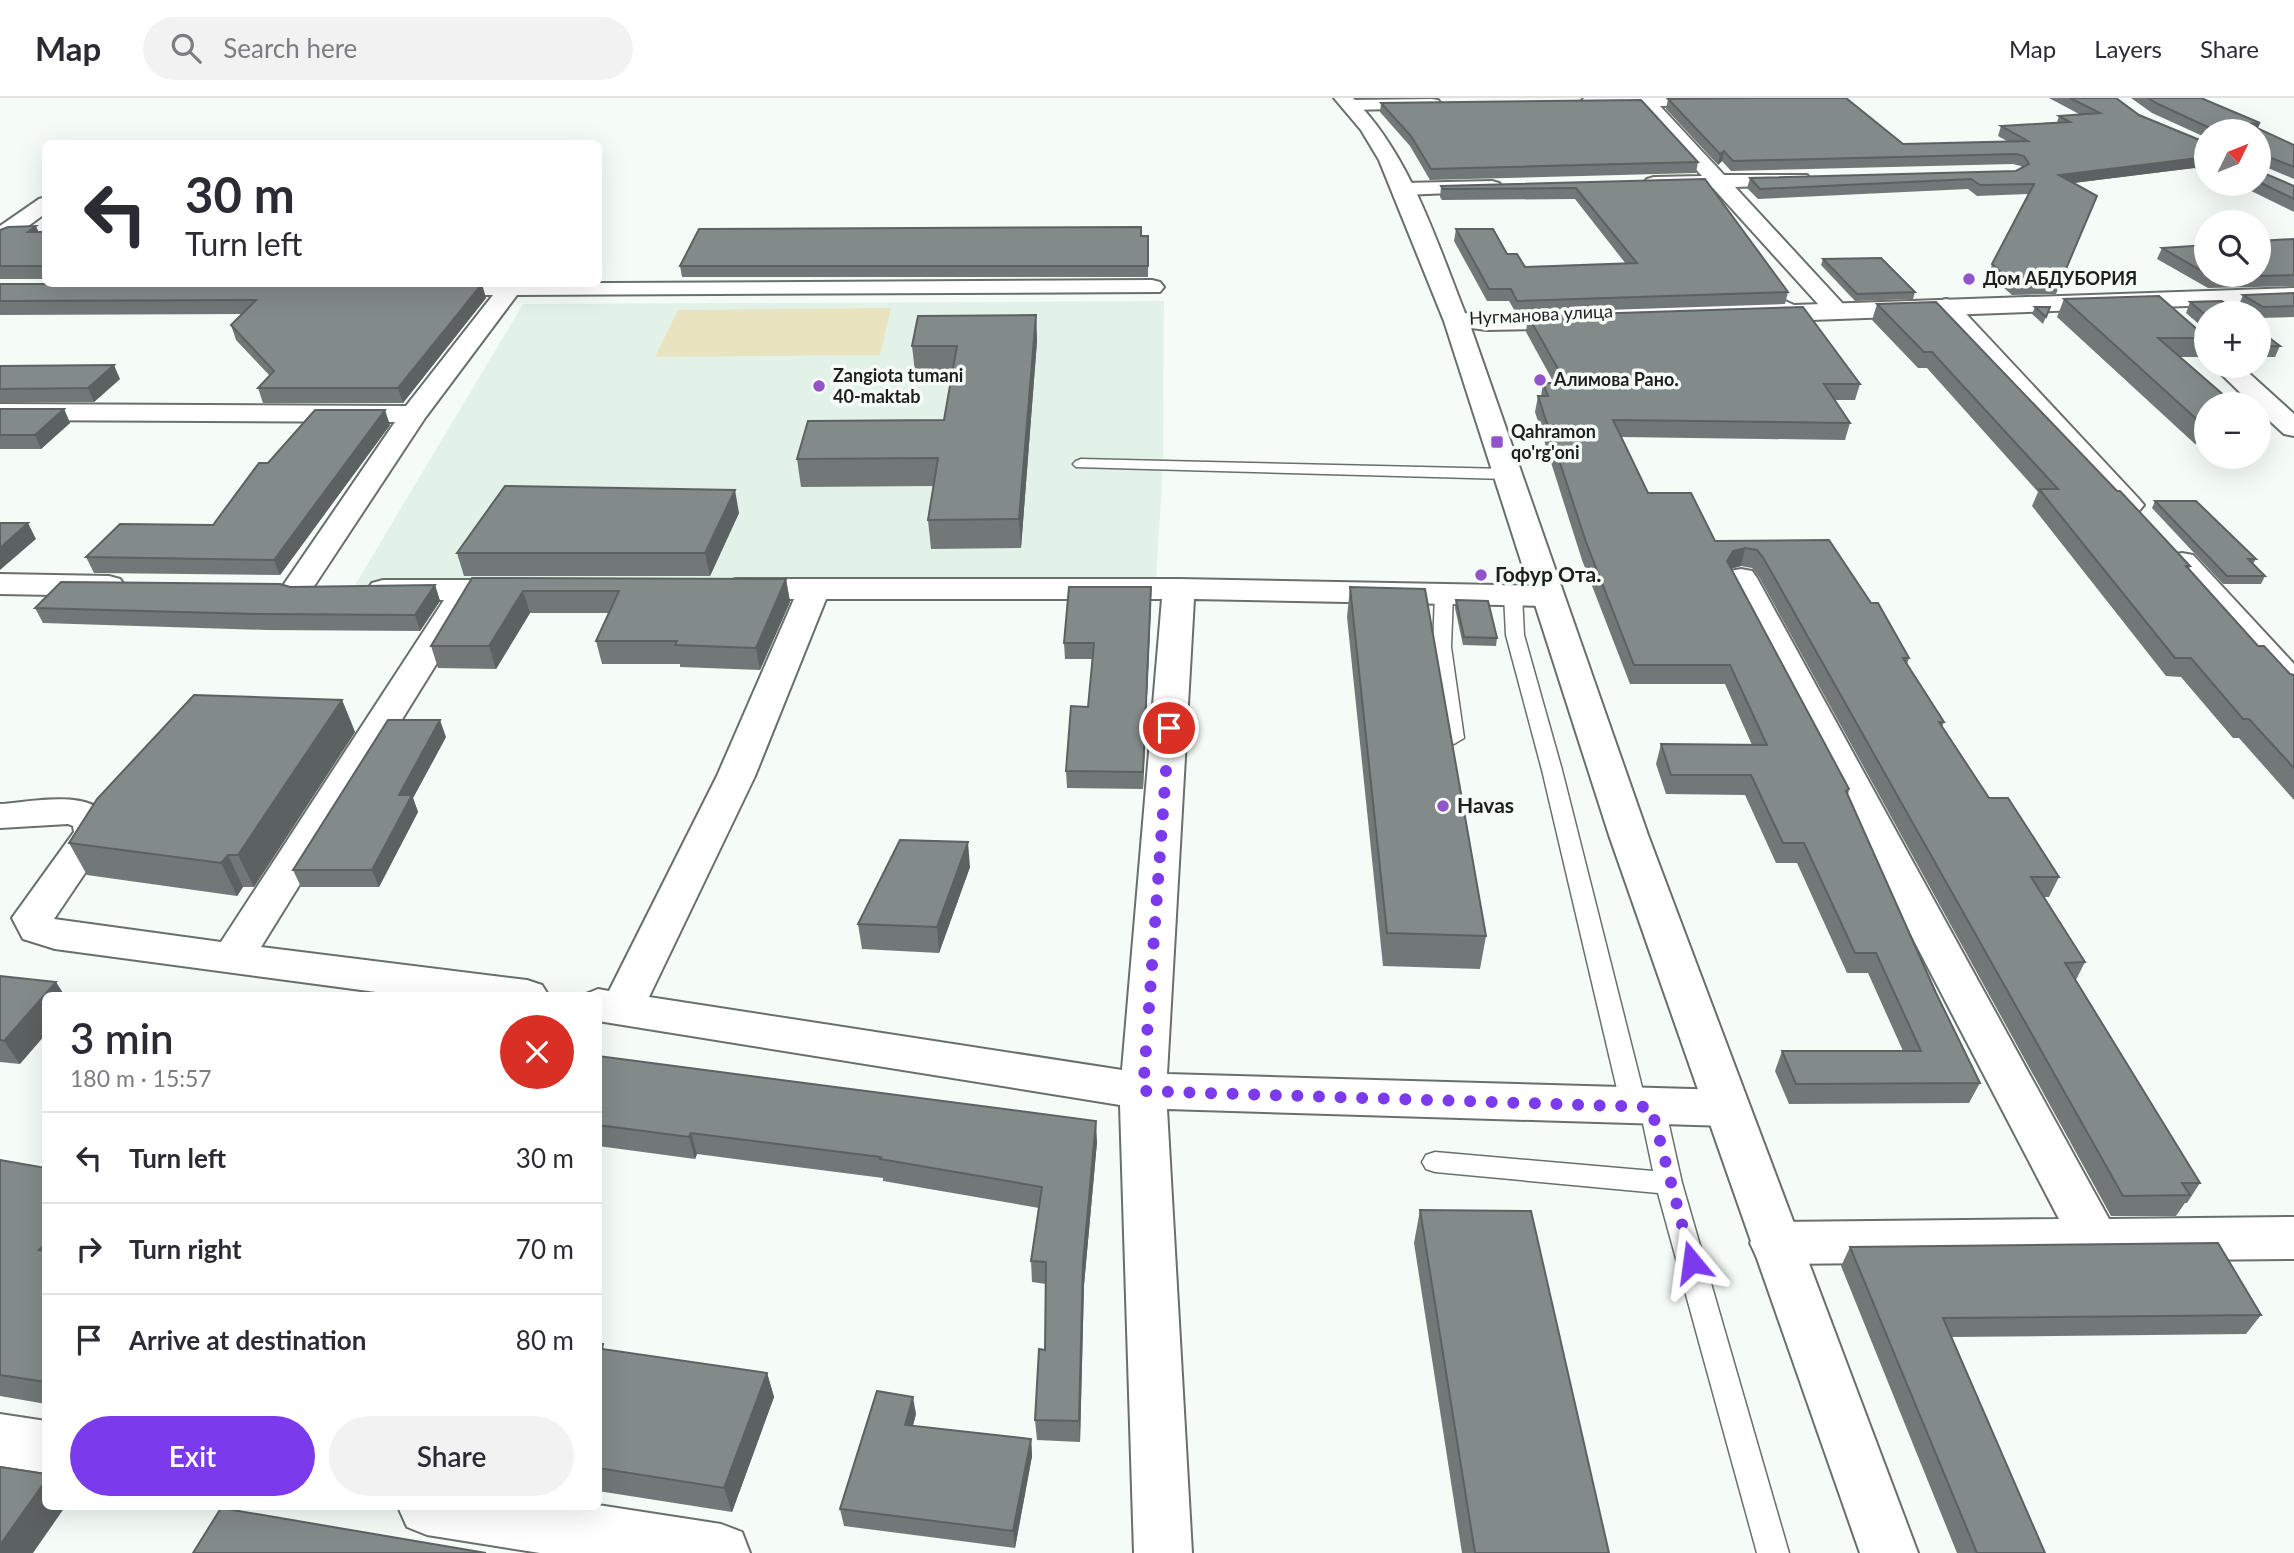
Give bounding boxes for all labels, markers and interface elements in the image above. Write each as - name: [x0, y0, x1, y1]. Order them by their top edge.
- search box: [143, 17, 633, 80]
- text: Map: [35, 28, 101, 68]
- icon: search: [167, 29, 205, 67]
- text: Search here: [223, 32, 357, 64]
- text: Map: [2009, 34, 2056, 63]
- text: Layers: [2094, 34, 2162, 63]
- text: Share: [2200, 34, 2259, 63]
- north arrow: [2194, 119, 2272, 196]
- map controls: [2194, 119, 2271, 469]
- text: 30 m: [185, 165, 295, 223]
- icon: left: [70, 168, 161, 259]
- button: search: [2194, 210, 2271, 287]
- text: Turn left: [185, 224, 302, 263]
- place label: Дом АБДУБОРИЯ: [1983, 267, 2137, 289]
- marker: Дом АБДУБОРИЯ: [1961, 271, 1977, 287]
- street label: Нугманова улица: [1469, 299, 1613, 329]
- button: +: [2194, 301, 2271, 378]
- place label: Zangiota tumani 40-maktab: [833, 364, 963, 407]
- place label: Алимова Рано.: [1553, 368, 1679, 390]
- marker: Алимова Рано.: [1532, 372, 1548, 388]
- marker: Zangiota tumani 40-maktab: [811, 378, 827, 394]
- button: −: [2194, 392, 2271, 469]
- place label: Qahramon qo'rg'oni: [1511, 420, 1596, 463]
- marker: Qahramon qo'rg'oni: [1489, 434, 1505, 450]
- place label: Гофур Ота.: [1495, 561, 1601, 586]
- marker: Гофур Ота.: [1473, 567, 1489, 583]
- pin: [1139, 698, 1199, 758]
- icon: arrive: [1150, 709, 1188, 747]
- place label: Havas: [1457, 792, 1514, 817]
- marker: Havas: [1435, 798, 1451, 814]
- text: 3 min: [70, 1013, 174, 1063]
- button: close: [500, 1015, 574, 1089]
- text: 180 m · 15:57: [70, 1064, 212, 1092]
- icon: left: [70, 1139, 108, 1177]
- text: Turn left: [129, 1142, 226, 1174]
- text: 30 m: [516, 1142, 574, 1174]
- position arrow: [1655, 1225, 1729, 1299]
- icon: right: [70, 1230, 108, 1268]
- text: Turn right: [129, 1233, 242, 1265]
- text: 70 m: [516, 1233, 574, 1265]
- icon: arrive: [70, 1321, 108, 1359]
- text: Arrive at destination: [129, 1324, 366, 1356]
- text: 80 m: [516, 1324, 574, 1356]
- button: Exit: [70, 1416, 315, 1496]
- button: Share: [329, 1416, 574, 1496]

